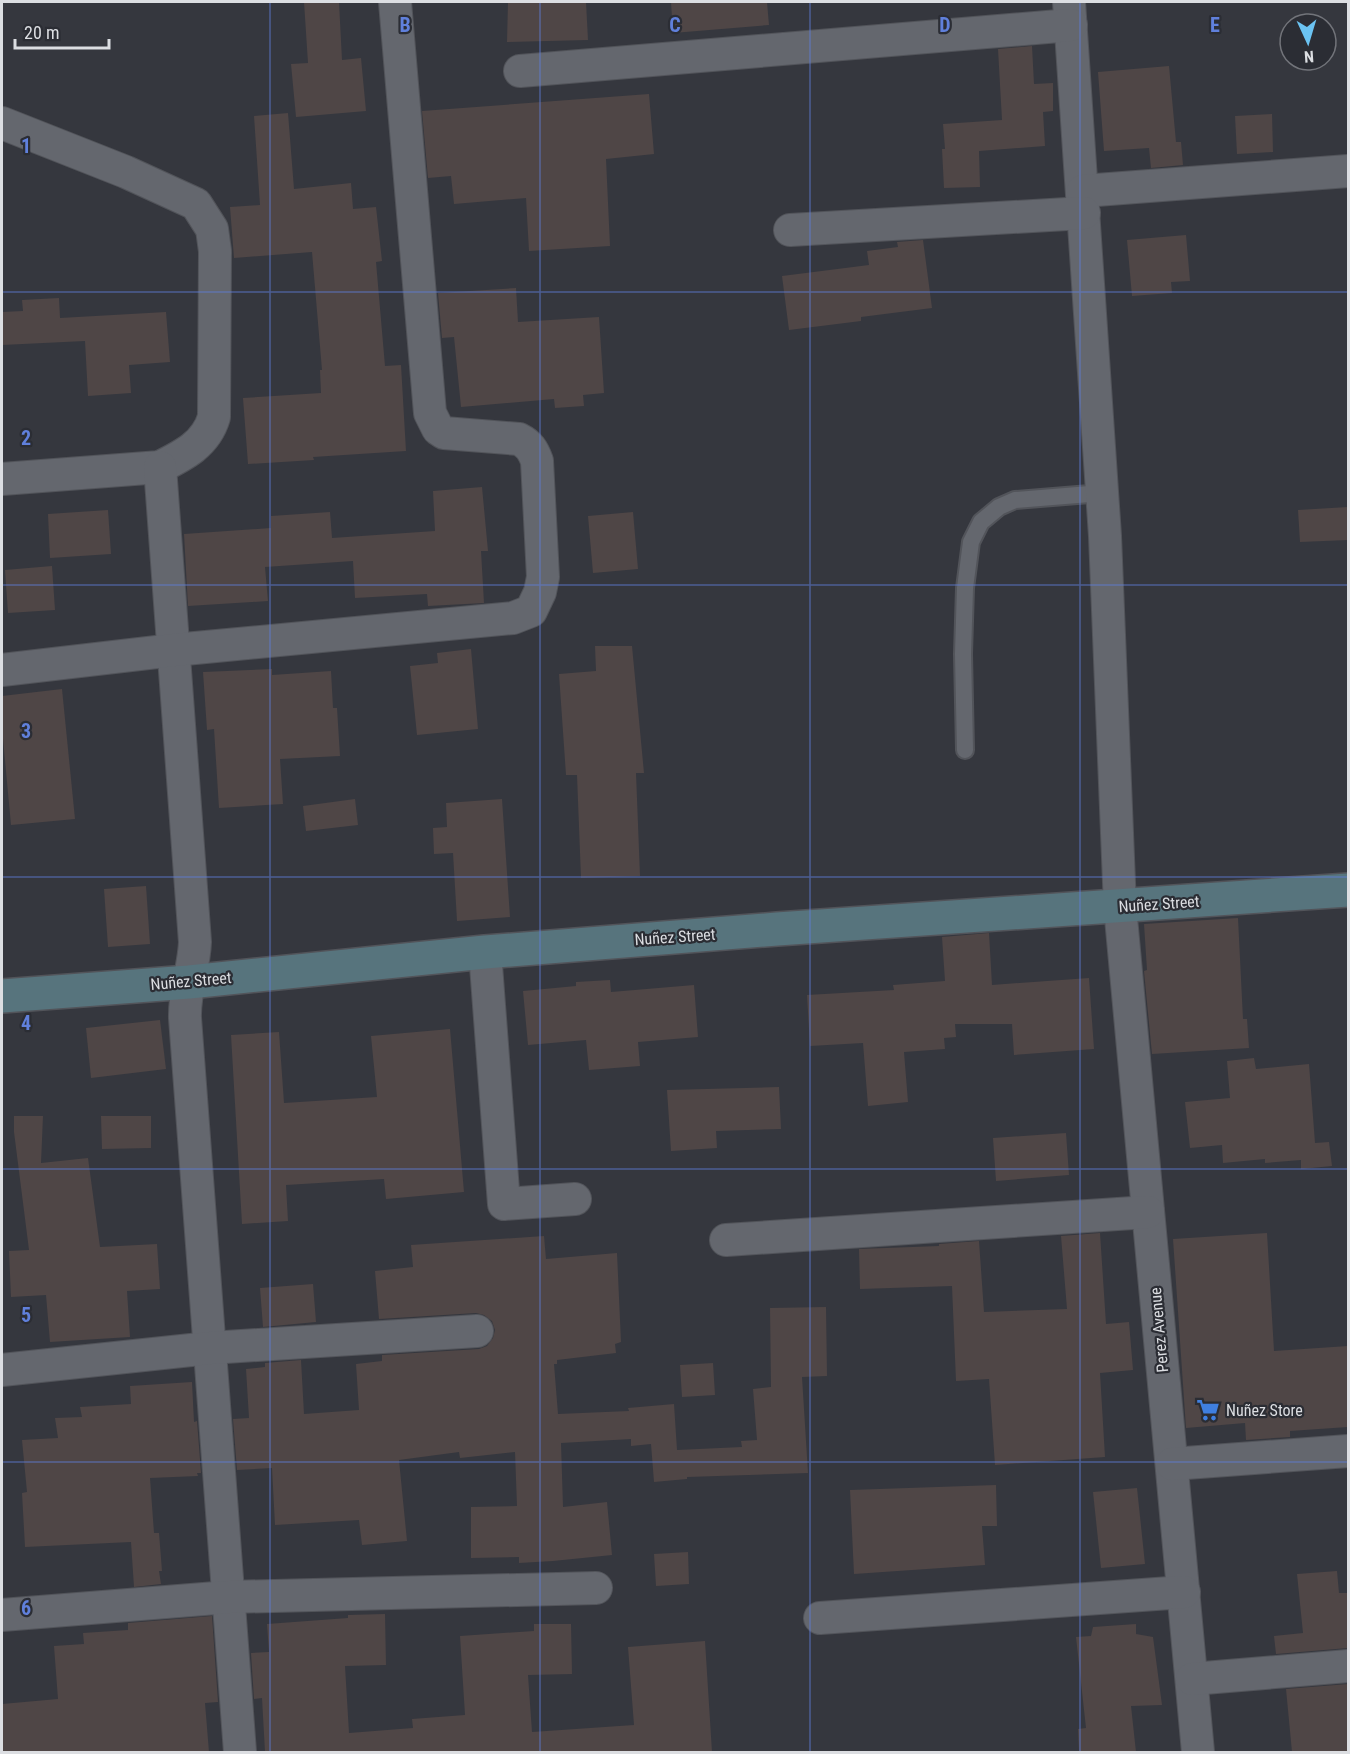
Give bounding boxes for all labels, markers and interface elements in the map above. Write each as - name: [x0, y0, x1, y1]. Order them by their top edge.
- scale bar: [15, 12, 110, 50]
- north arrow: [1278, 12, 1338, 72]
- text: B: [399, 13, 411, 37]
- text: C: [669, 13, 681, 37]
- text: D: [939, 13, 951, 37]
- text: E: [1210, 13, 1220, 37]
- text: 20 m: [24, 22, 59, 43]
- text: N: [1303, 47, 1315, 66]
- text: 1: [21, 134, 31, 158]
- text: 2: [21, 426, 31, 450]
- text: 3: [21, 719, 31, 743]
- street label: Nuñez Street: [1118, 892, 1200, 916]
- street label: Nuñez Street: [634, 925, 716, 949]
- street label: Nuñez Street: [150, 968, 232, 994]
- text: 4: [21, 1011, 31, 1035]
- street label: Perez Avenue: [1146, 1287, 1172, 1373]
- text: 5: [21, 1303, 31, 1327]
- supermarket icon: Nuñez Store: [1195, 1397, 1221, 1423]
- place label: Nuñez Store: [1226, 1401, 1303, 1420]
- text: 6: [21, 1596, 31, 1620]

